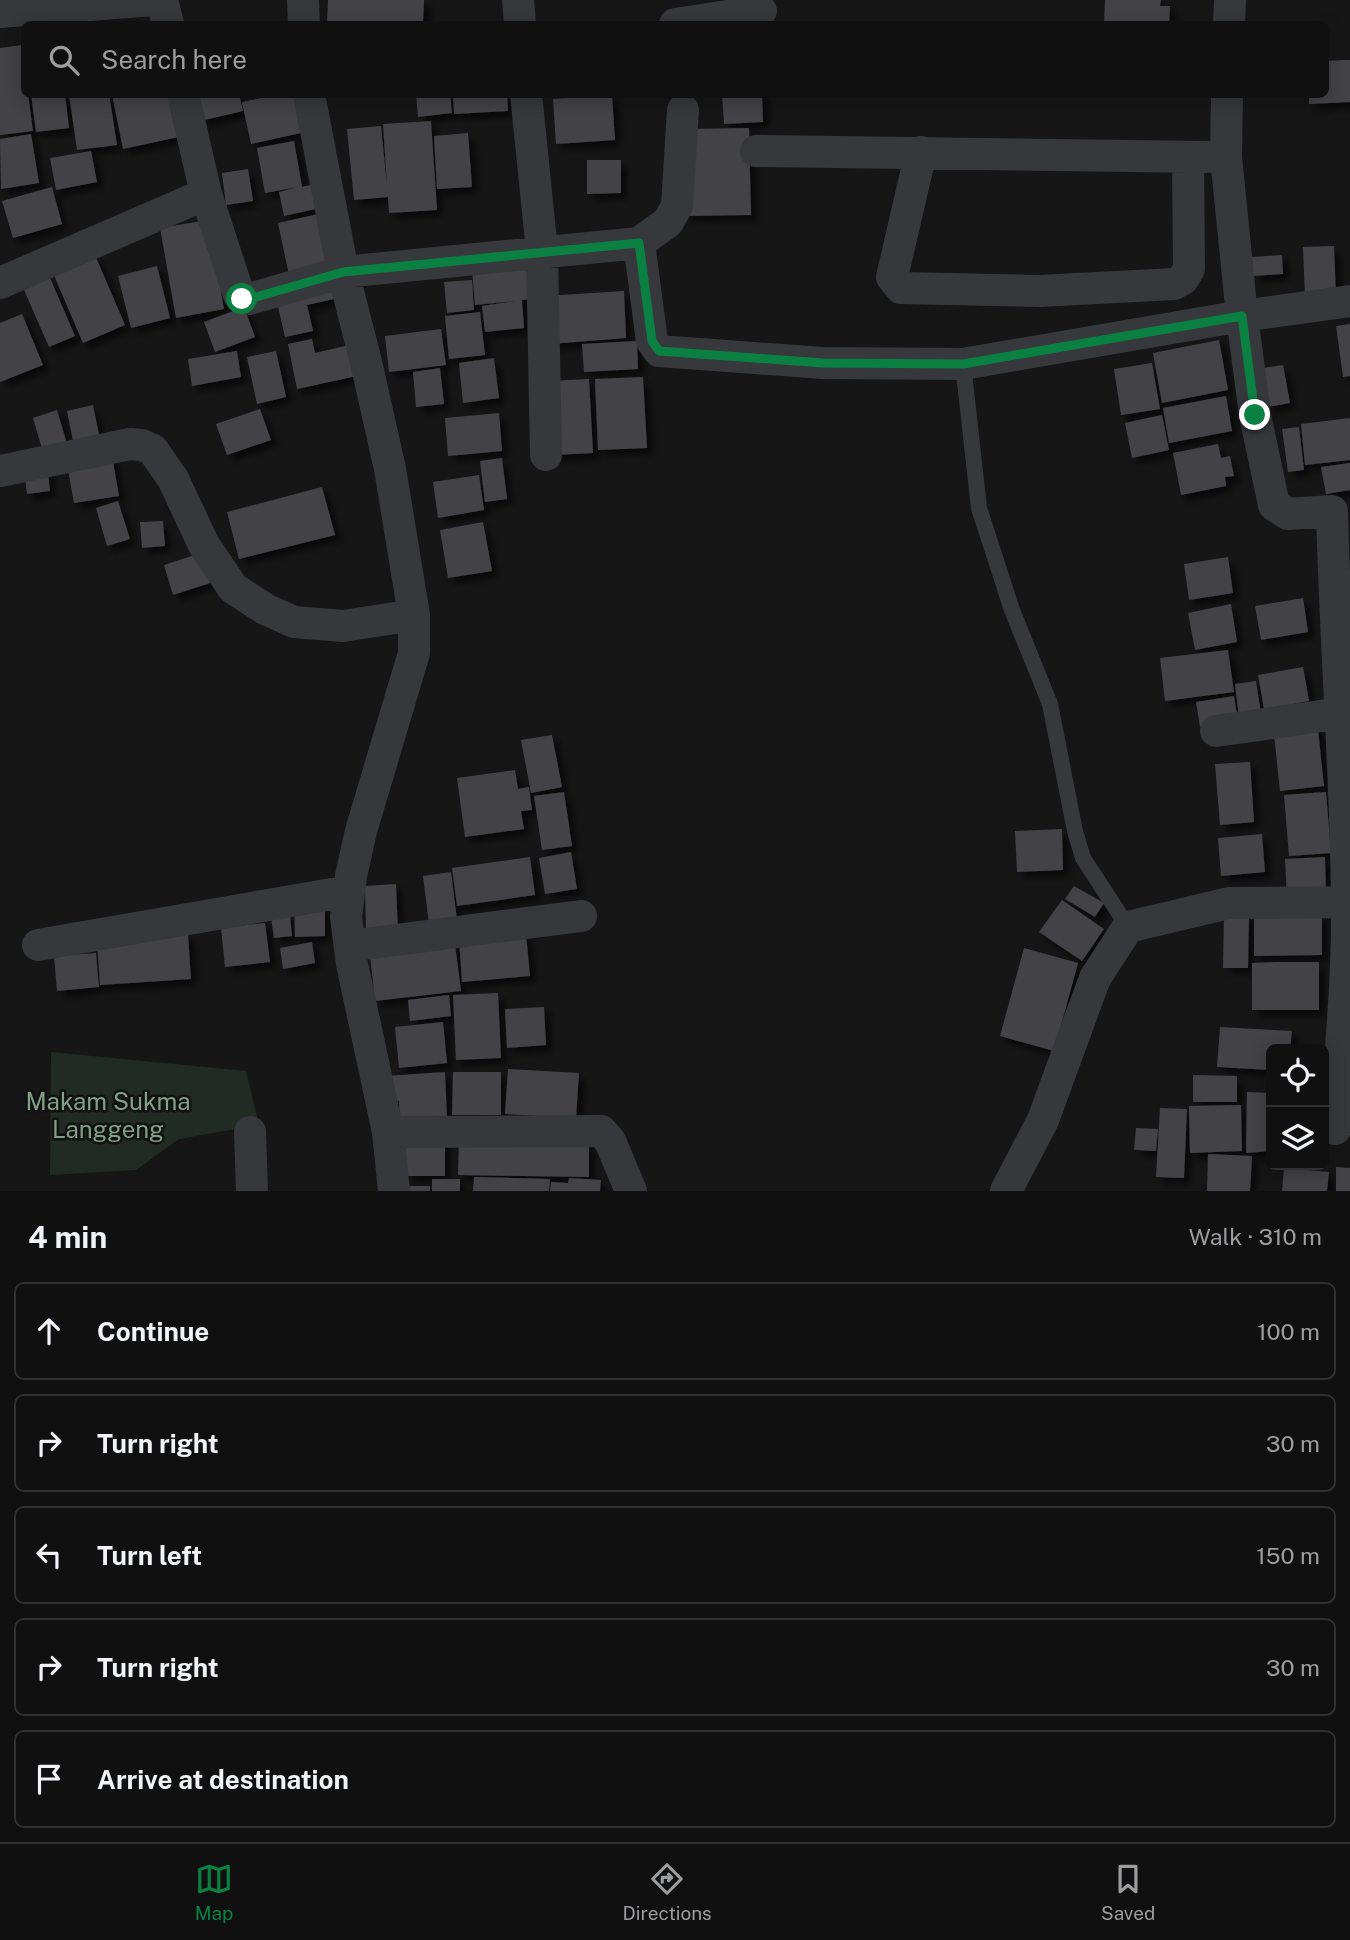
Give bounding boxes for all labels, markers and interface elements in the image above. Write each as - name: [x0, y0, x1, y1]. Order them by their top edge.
- search box: [21, 21, 1329, 98]
- icon: search: [45, 41, 83, 79]
- text: Search here: [101, 44, 247, 75]
- route start: [226, 283, 257, 314]
- route end: [1239, 399, 1270, 430]
- map controls: [1266, 1044, 1329, 1170]
- button: locate: [1266, 1044, 1329, 1107]
- park label: Makam Sukma Langgeng: [25, 1087, 191, 1143]
- button: layers: [1266, 1107, 1329, 1170]
- text: 4 min: [28, 1219, 107, 1255]
- text: Walk · 310 m: [1189, 1223, 1322, 1250]
- icon: ahead: [30, 1312, 68, 1350]
- text: Continue: [97, 1316, 209, 1347]
- text: 100 m: [1257, 1318, 1320, 1345]
- icon: right: [30, 1424, 68, 1462]
- text: Turn right: [97, 1428, 219, 1459]
- text: 30 m: [1266, 1430, 1320, 1457]
- icon: left: [30, 1536, 68, 1574]
- text: Turn left: [97, 1540, 202, 1571]
- text: 150 m: [1256, 1542, 1320, 1569]
- icon: right: [30, 1648, 68, 1686]
- text: Turn right: [97, 1652, 219, 1683]
- text: 30 m: [1266, 1654, 1320, 1681]
- icon: arrive: [30, 1760, 68, 1798]
- text: Arrive at destination: [97, 1764, 349, 1795]
- tab: Map: [195, 1860, 233, 1924]
- tab: Directions: [622, 1860, 712, 1924]
- tab: Saved: [1101, 1860, 1155, 1924]

